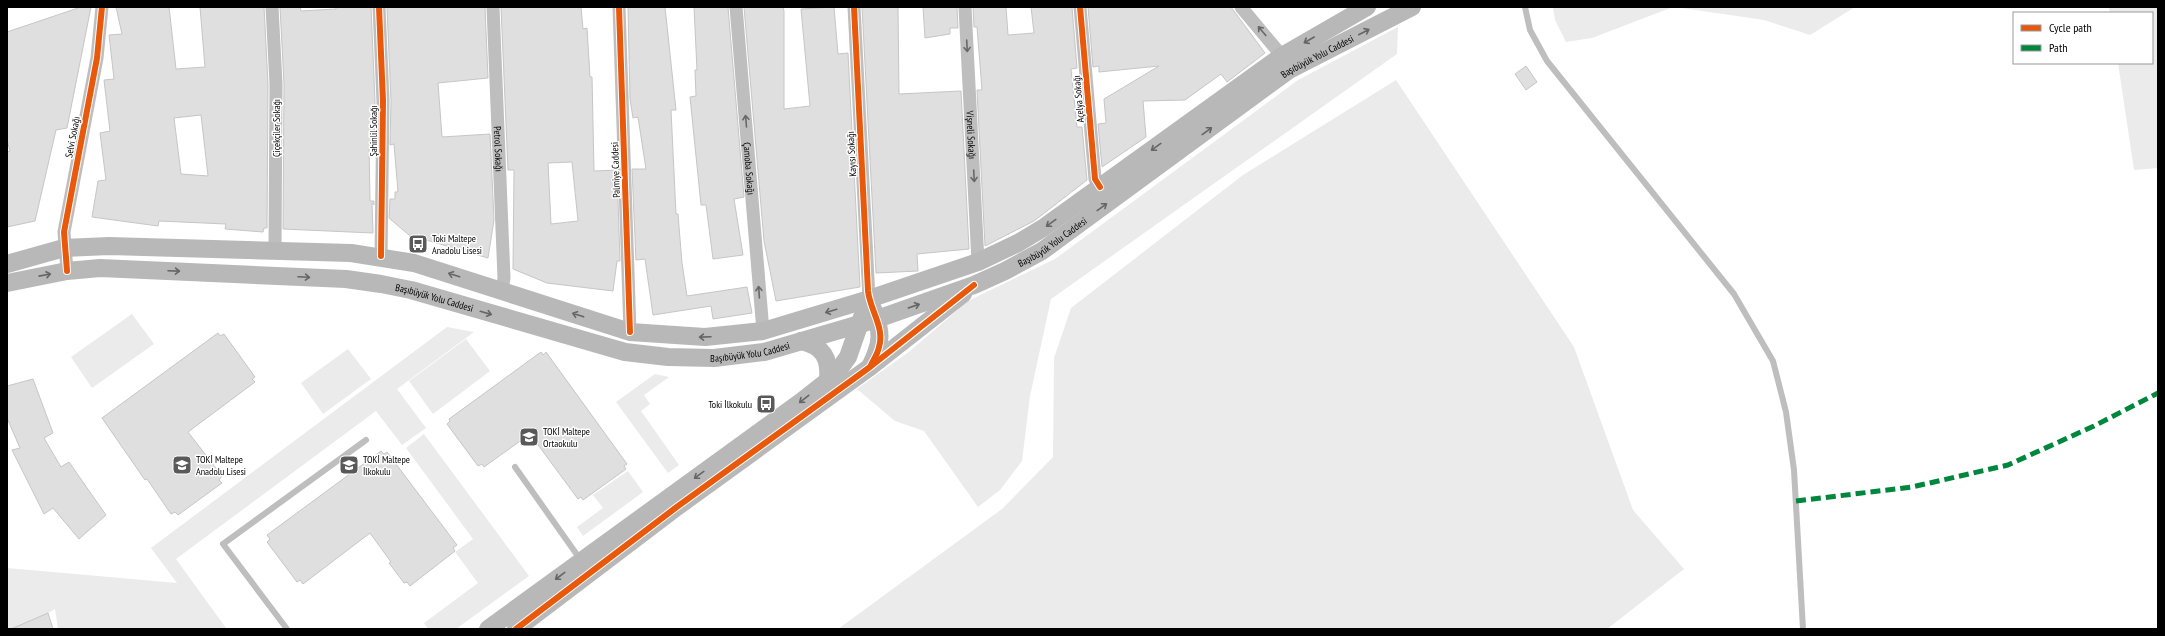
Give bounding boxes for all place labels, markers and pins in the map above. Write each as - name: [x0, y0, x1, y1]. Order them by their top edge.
- place label: Toki Maltepe Anadolu Lisesi: [432, 232, 482, 257]
- bus stop icon: Toki Maltepe Anadolu Lisesi: [407, 233, 429, 255]
- bus stop icon: Toki İlkokulu: [755, 393, 777, 415]
- place label: Toki İlkokulu: [708, 398, 752, 411]
- place label: TOKİ Maltepe Ortaokulu: [543, 425, 590, 450]
- school or university icon: TOKİ Maltepe Ortaokulu: [518, 426, 540, 448]
- place label: TOKİ Maltepe Anadolu Lisesi: [196, 453, 246, 478]
- place label: TOKİ Maltepe İlkokulu: [363, 453, 410, 478]
- school or university icon: TOKİ Maltepe Anadolu Lisesi: [171, 454, 193, 476]
- school or university icon: TOKİ Maltepe İlkokulu: [338, 454, 360, 476]

